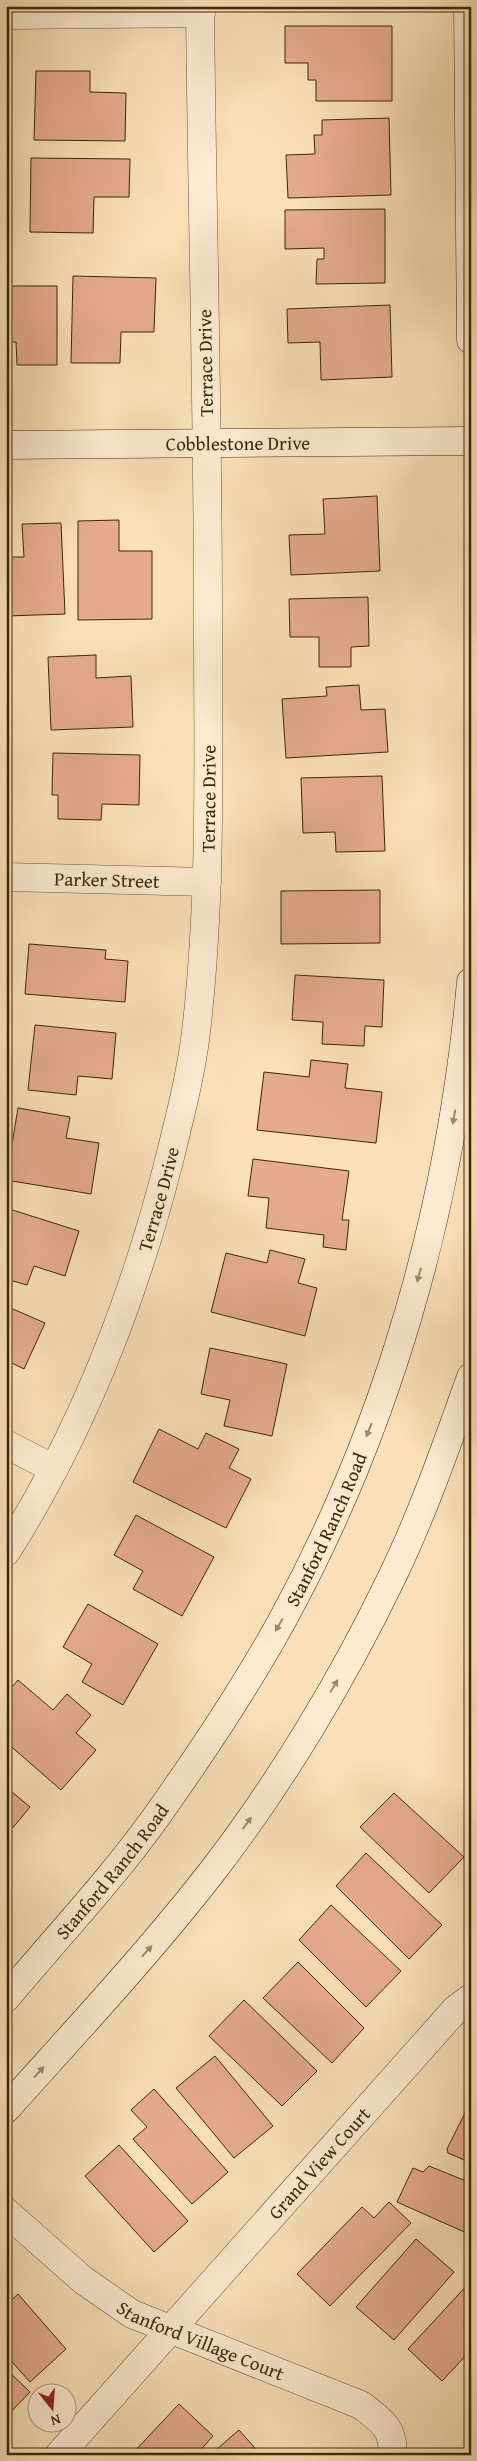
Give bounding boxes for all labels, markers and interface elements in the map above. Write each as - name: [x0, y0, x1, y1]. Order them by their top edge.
- street label: Terrace Drive: [190, 309, 220, 417]
- street label: Cobblestone Drive: [166, 428, 310, 458]
- street label: Terrace Drive: [194, 745, 222, 853]
- street label: Parker Street: [54, 864, 160, 895]
- one-way arrow: [449, 1109, 457, 1125]
- street label: Terrace Drive: [130, 1144, 186, 1255]
- one-way arrow: [415, 1268, 423, 1283]
- one-way arrow: [365, 1423, 373, 1438]
- street label: Stanford Ranch Road: [278, 1447, 374, 1611]
- one-way arrow: [275, 1618, 284, 1632]
- one-way arrow: [329, 1679, 338, 1692]
- street label: Stanford Ranch Road: [49, 1797, 176, 1945]
- one-way arrow: [242, 1816, 252, 1830]
- one-way arrow: [141, 1946, 153, 1958]
- one-way arrow: [33, 2067, 45, 2079]
- street label: Grand View Court: [261, 2100, 377, 2225]
- street label: Stanford Village Court: [111, 2294, 289, 2387]
- north arrow: [28, 2384, 78, 2434]
- text: N: [48, 2410, 63, 2432]

